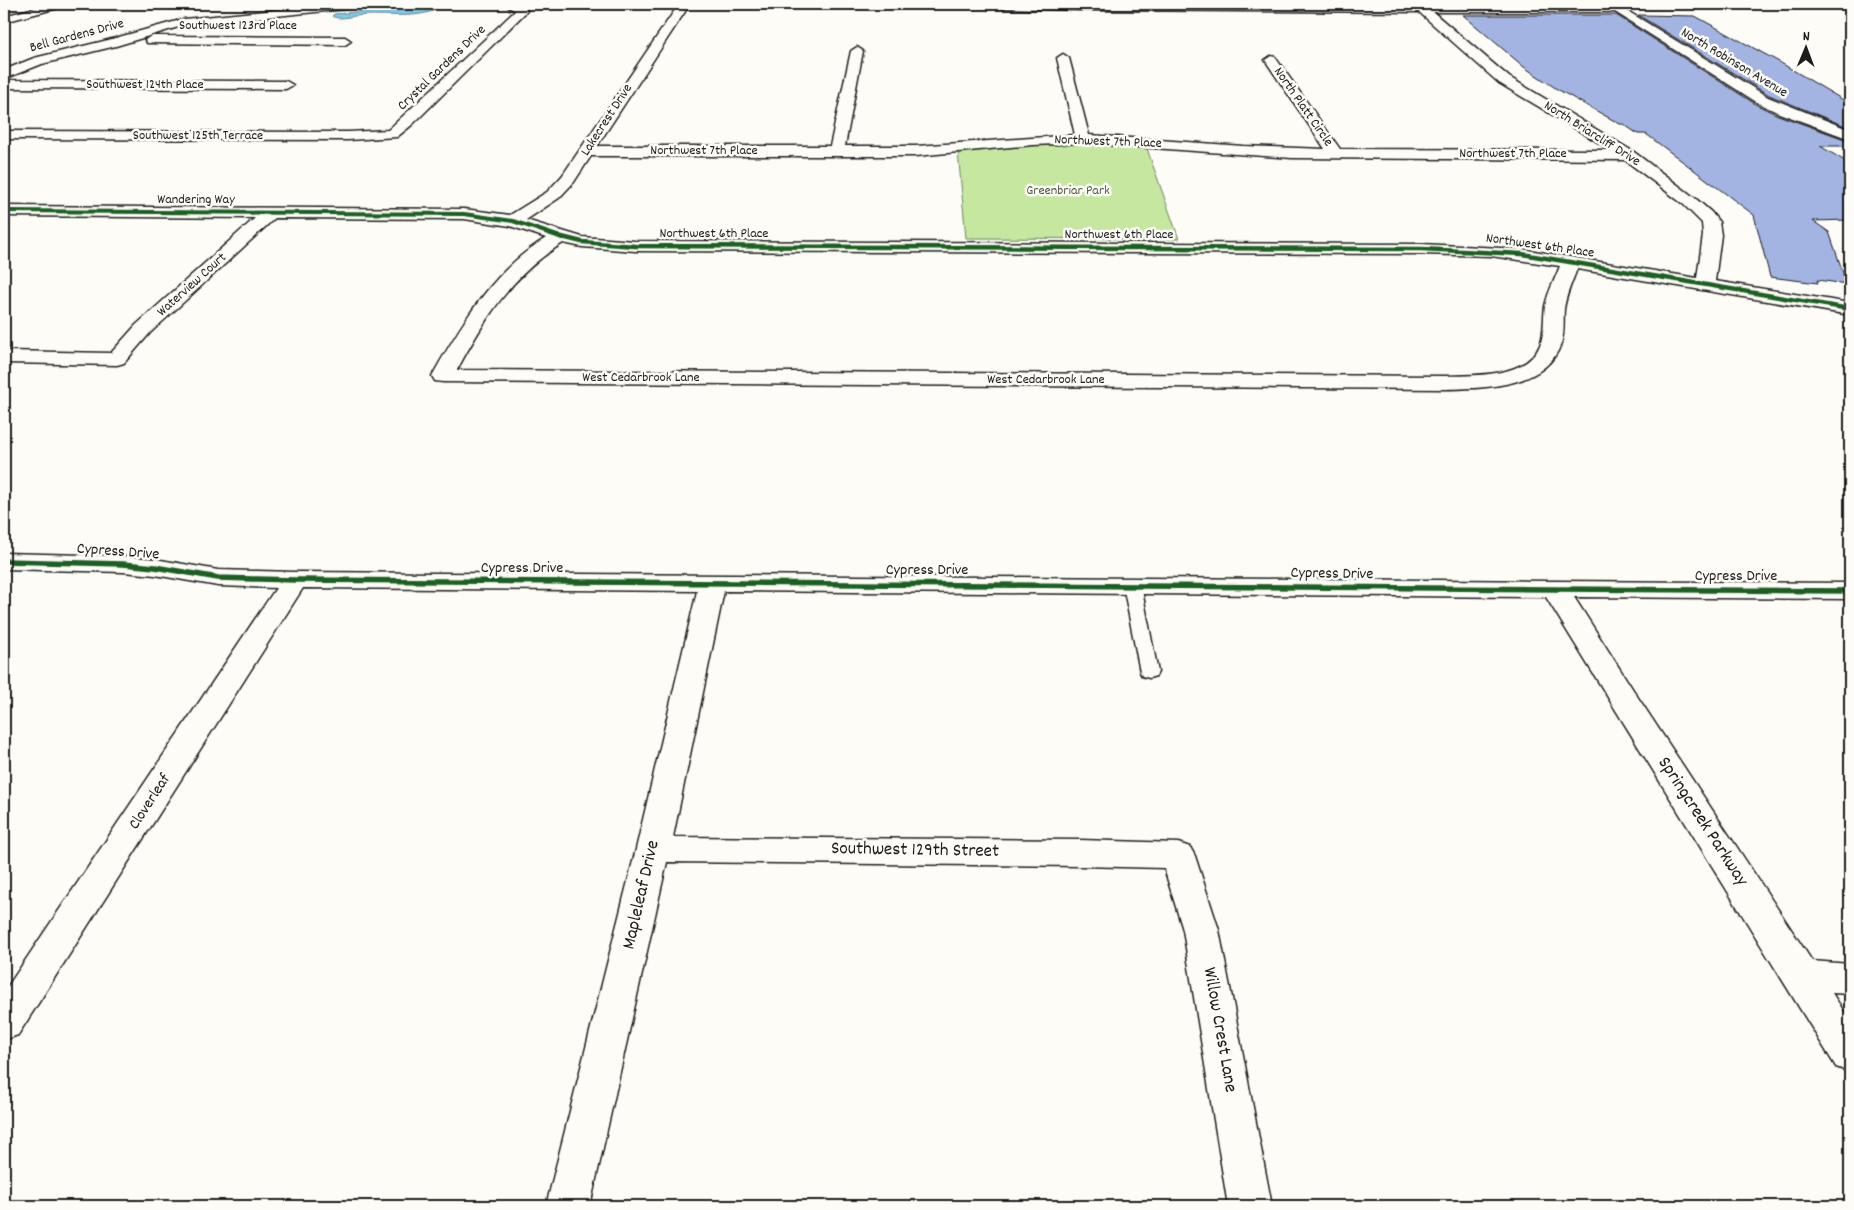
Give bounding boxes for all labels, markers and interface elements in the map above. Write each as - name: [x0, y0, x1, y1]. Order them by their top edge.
- street label: Bell Gardens Drive: [28, 14, 126, 58]
- street label: Southwest 123rd Place: [179, 16, 297, 36]
- street label: Crystal Gardens Drive: [393, 21, 491, 115]
- north arrow: [1782, 22, 1832, 72]
- street label: North Robinson Avenue: [1677, 23, 1791, 103]
- text: N: [1803, 27, 1810, 47]
- street label: North Platt Circle: [1268, 63, 1338, 151]
- street label: Southwest 124th Place: [86, 75, 204, 95]
- street label: Lakecrest Drive: [576, 80, 638, 160]
- street label: North Briarcliff Drive: [1540, 96, 1644, 172]
- street label: Southwest 125th Terrace: [133, 126, 263, 146]
- street label: Northwest 7th Place: [1054, 130, 1162, 154]
- street label: Northwest 7th Place: [650, 141, 758, 161]
- street label: Northwest 7th Place: [1459, 144, 1567, 164]
- park label: Greenbriar Park: [1026, 181, 1110, 201]
- street label: Wandering Way: [157, 190, 235, 210]
- street label: Northwest 6th Place: [659, 224, 769, 244]
- street label: Northwest 6th Place: [1064, 225, 1174, 245]
- street label: Northwest 6th Place: [1485, 229, 1595, 263]
- street label: Waterview Court: [153, 248, 231, 322]
- street label: West Cedarbrook Lane: [582, 368, 700, 388]
- street label: West Cedarbrook Lane: [987, 370, 1105, 390]
- street label: Cypress Drive: [76, 538, 160, 566]
- street label: Cypress Drive: [481, 557, 563, 580]
- street label: Cypress Drive: [886, 559, 968, 582]
- street label: Cypress Drive: [1290, 562, 1374, 586]
- street label: Cypress Drive: [1695, 565, 1777, 588]
- street label: Springcreek Parkway: [1650, 752, 1754, 892]
- street label: Cloverleaf: [123, 769, 177, 834]
- street label: Southwest 129th Street: [831, 836, 999, 866]
- street label: Mapleleaf Drive: [616, 838, 668, 952]
- street label: Willow Crest Lane: [1195, 965, 1243, 1095]

